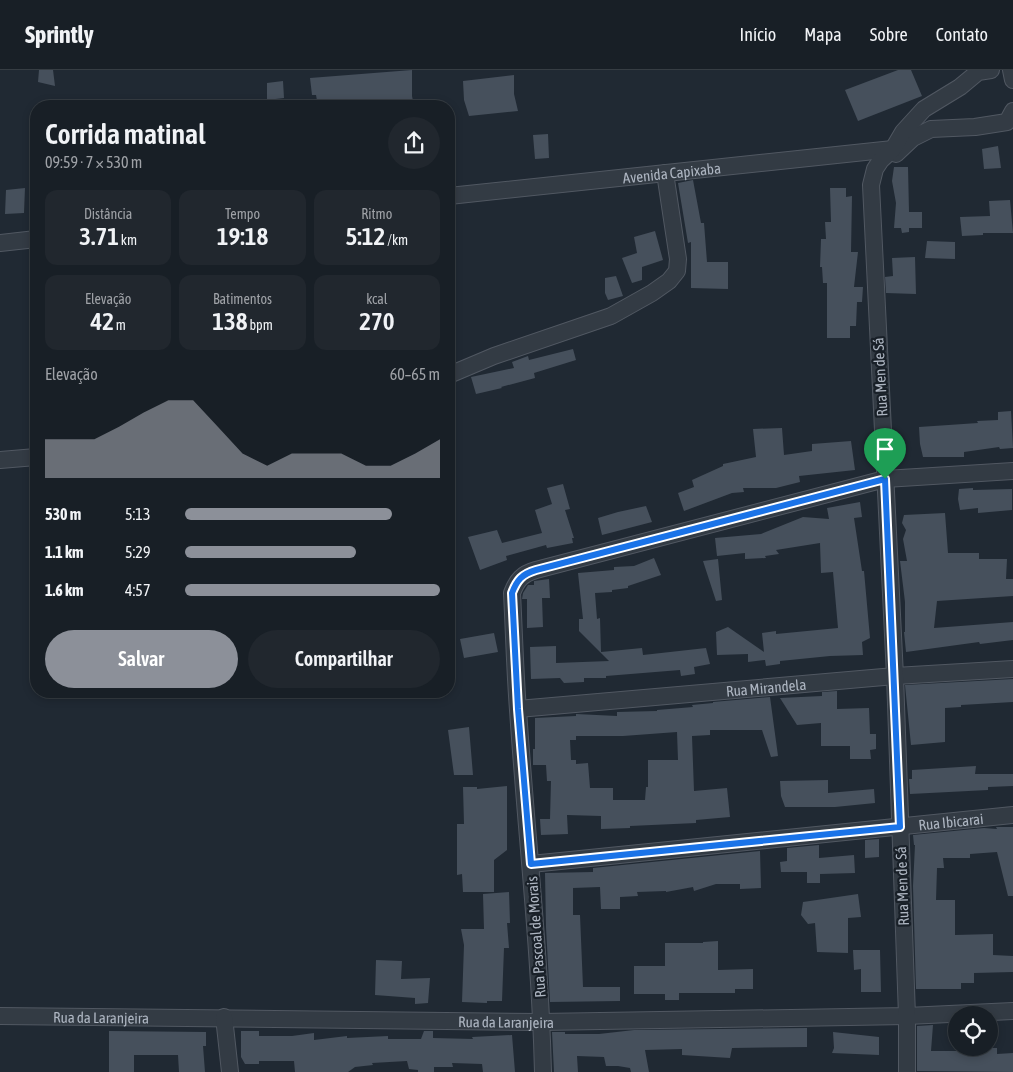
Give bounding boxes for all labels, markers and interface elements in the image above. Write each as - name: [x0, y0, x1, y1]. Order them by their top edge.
- text: Sprintly: [25, 21, 94, 48]
- text: Início: [740, 24, 776, 45]
- text: Mapa: [804, 24, 842, 45]
- text: Sobre: [870, 24, 908, 45]
- text: Contato: [936, 24, 988, 45]
- button: share: [388, 117, 440, 169]
- text: Corrida matinal: [45, 118, 206, 150]
- text: 09:59 · 7 × 530 m: [45, 153, 142, 171]
- street label: Avenida Capixaba: [622, 159, 722, 186]
- text: Distância: [84, 206, 132, 222]
- text: Tempo: [225, 206, 260, 222]
- text: Ritmo: [361, 206, 392, 222]
- text: 3.71: [79, 222, 119, 250]
- text: 19:18: [217, 222, 268, 250]
- text: 5:12: [346, 222, 385, 250]
- text: km: [119, 232, 137, 248]
- text: /km: [385, 232, 408, 248]
- text: Elevação: [85, 291, 131, 307]
- text: Batimentos: [213, 291, 272, 307]
- text: kcal: [366, 291, 387, 307]
- text: 42: [90, 307, 114, 335]
- text: 138: [212, 307, 247, 335]
- text: 270: [359, 307, 394, 335]
- text: m: [114, 317, 126, 333]
- text: bpm: [247, 317, 273, 333]
- street label: Rua Men de Sá: [869, 337, 891, 417]
- text: Elevação: [45, 365, 98, 383]
- text: 60–65 m: [390, 365, 440, 383]
- pin: [864, 428, 906, 479]
- icon: arrive: [871, 435, 899, 463]
- text: 530 m: [45, 505, 81, 523]
- text: 5:13: [125, 505, 150, 523]
- text: 1.1 km: [45, 543, 84, 561]
- text: 5:29: [125, 543, 150, 561]
- text: 1.6 km: [45, 581, 84, 599]
- text: 4:57: [125, 581, 150, 599]
- button: Salvar: [45, 630, 238, 688]
- button: Compartilhar: [248, 630, 440, 688]
- street label: Rua Mirandela: [725, 675, 807, 699]
- street label: Rua Ibicarai: [917, 810, 984, 833]
- street label: Rua Men de Sá: [892, 846, 912, 926]
- street label: Rua Pascoal de Morais: [523, 876, 549, 998]
- map controls: [948, 1006, 998, 1056]
- button: locate: [948, 1006, 998, 1056]
- street label: Rua da Laranjeira: [53, 1008, 149, 1026]
- street label: Rua da Laranjeira: [458, 1013, 554, 1031]

